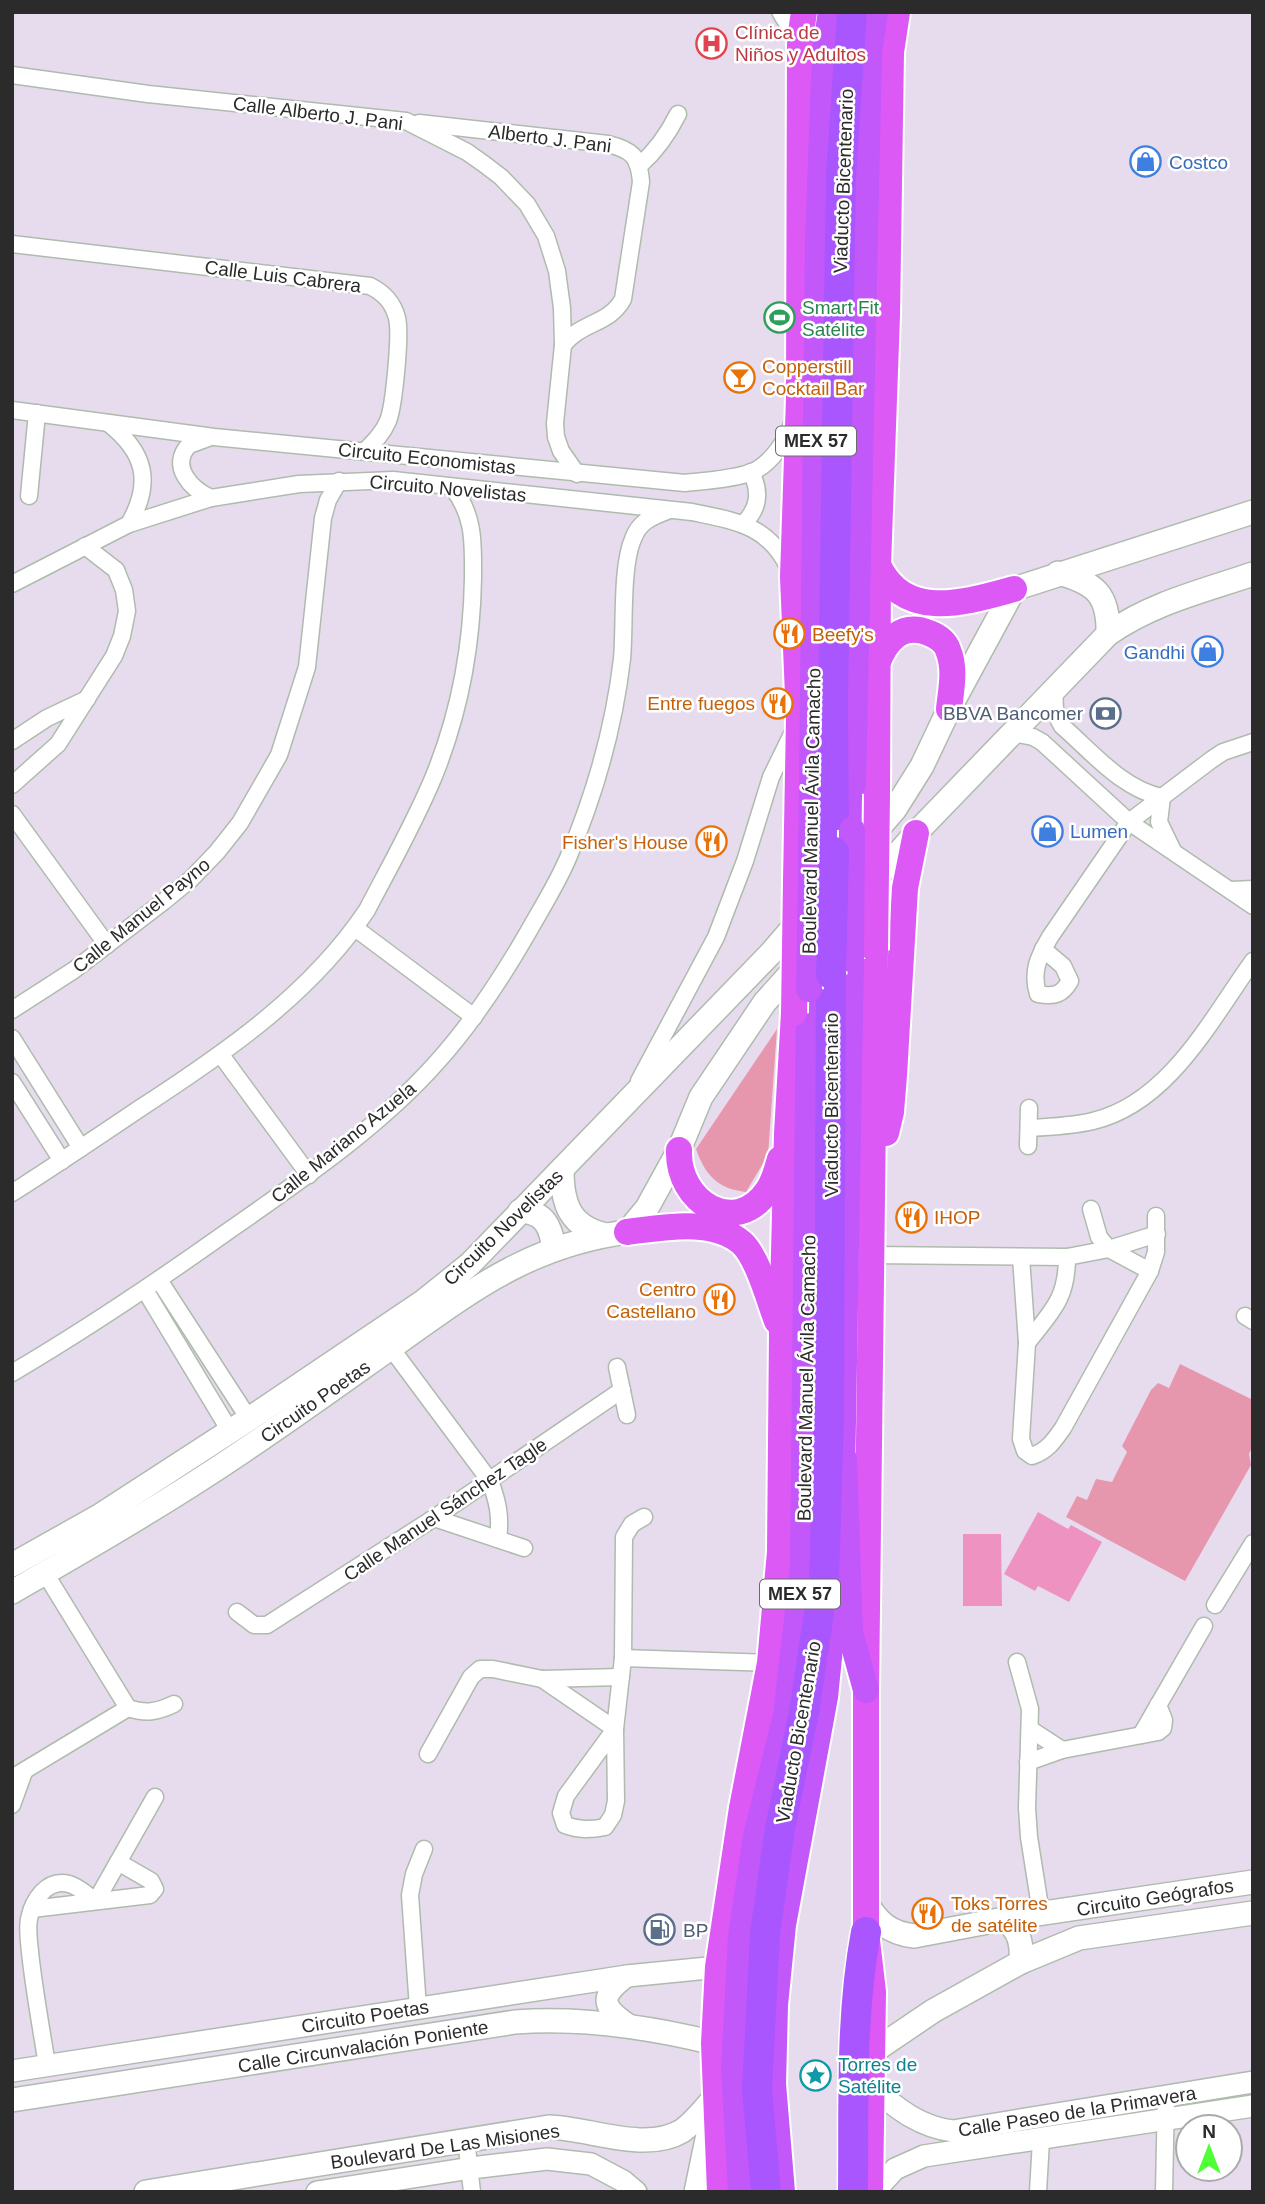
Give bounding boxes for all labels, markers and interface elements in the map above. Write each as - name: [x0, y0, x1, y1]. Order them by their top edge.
- place label: Clínica de Niños y Adultos: [735, 22, 866, 65]
- hospital icon: Clínica de Niños y Adultos: [695, 26, 729, 60]
- street label: Viaducto Bicentenario: [830, 88, 857, 274]
- street label: Calle Alberto J. Pani: [232, 93, 404, 134]
- street label: Alberto J. Pani: [487, 121, 613, 156]
- shop icon: Costco: [1129, 145, 1163, 179]
- place label: Costco: [1169, 152, 1228, 173]
- street label: Calle Luis Cabrera: [204, 256, 363, 297]
- place label: Smart Fit Satélite: [802, 297, 880, 340]
- sports icon: Smart Fit Satélite: [762, 301, 796, 335]
- place label: Copperstill Cocktail Bar: [762, 356, 865, 399]
- bar icon: Copperstill Cocktail Bar: [722, 360, 756, 394]
- road number: MEX 57: [776, 426, 856, 456]
- street label: Circuito Economistas: [337, 439, 517, 478]
- street label: Circuito Novelistas: [369, 471, 527, 506]
- restaurant icon: Beefy's: [772, 617, 806, 651]
- place label: Beefy's: [812, 624, 874, 645]
- shop icon: Gandhi: [1191, 635, 1225, 669]
- place label: Gandhi: [1124, 642, 1185, 663]
- street label: Boulevard Manuel Ávila Camacho: [799, 668, 824, 954]
- restaurant icon: Entre fuegos: [761, 686, 795, 720]
- place label: Entre fuegos: [647, 693, 755, 714]
- bank icon: BBVA Bancomer: [1089, 696, 1123, 730]
- place label: BBVA Bancomer: [943, 703, 1084, 724]
- shop icon: Lumen: [1030, 814, 1064, 848]
- place label: Lumen: [1070, 821, 1128, 842]
- restaurant icon: Fisher's House: [694, 825, 728, 859]
- place label: Fisher's House: [562, 832, 688, 853]
- street label: Calle Manuel Payno: [69, 854, 214, 977]
- street label: Viaducto Bicentenario: [821, 1013, 842, 1197]
- street label: Calle Mariano Azuela: [267, 1077, 420, 1207]
- street label: Circuito Novelistas: [439, 1165, 567, 1290]
- restaurant icon: IHOP: [894, 1200, 928, 1234]
- place label: IHOP: [934, 1207, 980, 1228]
- street label: Boulevard Manuel Ávila Camacho: [794, 1235, 819, 1521]
- place label: Centro Castellano: [606, 1279, 696, 1322]
- restaurant icon: Centro Castellano: [702, 1283, 736, 1317]
- street label: Circuito Poetas: [256, 1356, 374, 1447]
- street label: Calle Manuel Sánchez Tagle: [340, 1433, 551, 1585]
- road number: MEX 57: [760, 1580, 840, 1609]
- street label: Viaducto Bicentenario: [772, 1639, 825, 1825]
- street label: Circuito Geógrafos: [1075, 1875, 1235, 1920]
- place label: Toks Torres de satélite: [951, 1893, 1048, 1936]
- restaurant icon: Toks Torres de satélite: [911, 1897, 945, 1931]
- fuel station icon: BP: [643, 1913, 677, 1947]
- place label: BP: [683, 1920, 708, 1941]
- street label: Circuito Poetas: [300, 1996, 430, 2037]
- street label: Calle Circunvalación Poniente: [236, 2016, 490, 2077]
- place label: Torres de Satélite: [838, 2054, 917, 2097]
- place icon: Torres de Satélite: [798, 2058, 832, 2092]
- street label: Calle Paseo de la Primavera: [957, 2082, 1198, 2141]
- north arrow: [1174, 2113, 1244, 2183]
- street label: Boulevard De Las Misiones: [329, 2120, 561, 2173]
- text: N: [1202, 2121, 1216, 2142]

